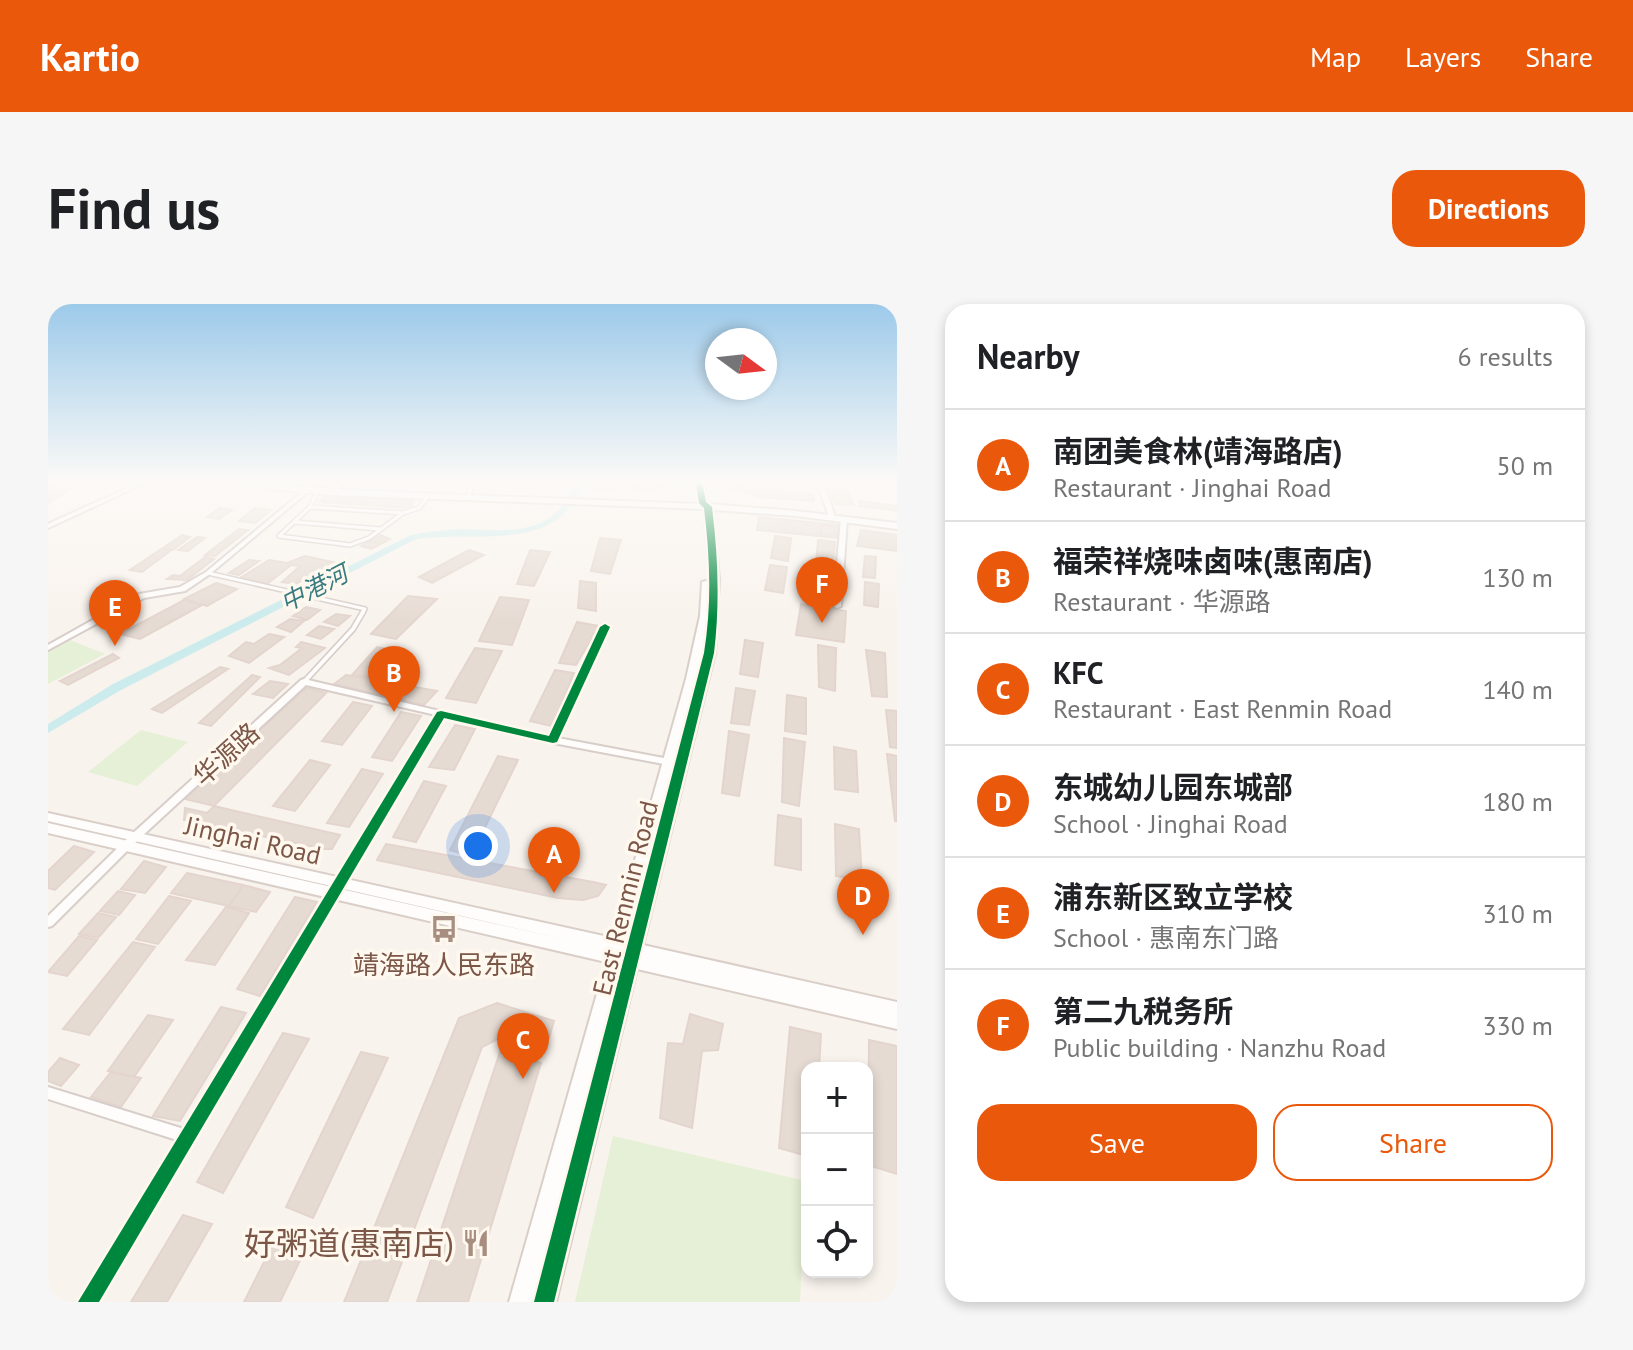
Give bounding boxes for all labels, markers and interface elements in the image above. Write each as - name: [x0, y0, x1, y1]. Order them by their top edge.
- text: Kartio: [40, 32, 140, 81]
- text: Map: [1310, 38, 1361, 75]
- text: Layers: [1405, 38, 1481, 75]
- text: Share: [1525, 38, 1593, 75]
- button: Directions: [1392, 170, 1585, 247]
- text: Find us: [48, 172, 220, 244]
- north arrow: [705, 328, 777, 400]
- text: Nearby: [977, 334, 1079, 378]
- text: 6 results: [1458, 340, 1553, 373]
- text: 南团美食林(靖海路店): [1053, 431, 1343, 470]
- text: A: [995, 449, 1011, 482]
- text: 50 m: [1497, 449, 1553, 482]
- text: Restaurant · Jinghai Road: [1053, 471, 1332, 504]
- text: 福荣祥烧味卤味(惠南店): [1053, 541, 1373, 580]
- water label: 中港河: [275, 556, 357, 618]
- pin: F: [796, 557, 848, 623]
- text: B: [995, 561, 1011, 594]
- text: 130 m: [1482, 561, 1553, 594]
- pin: E: [89, 580, 141, 646]
- text: Restaurant · 华源路: [1053, 585, 1271, 618]
- pin: B: [368, 646, 420, 712]
- text: KFC: [1053, 653, 1104, 692]
- text: C: [996, 673, 1010, 706]
- text: 140 m: [1482, 673, 1553, 706]
- text: Restaurant · East Renmin Road: [1053, 692, 1392, 725]
- street label: 华源路: [186, 716, 266, 792]
- text: 东城幼儿园东城部: [1053, 767, 1293, 806]
- text: D: [995, 785, 1011, 818]
- text: 180 m: [1482, 785, 1553, 818]
- street label: East Renmin Road: [585, 797, 665, 999]
- text: School · Jinghai Road: [1053, 807, 1288, 840]
- street label: Jinghai Road: [181, 808, 324, 872]
- your location: [458, 826, 498, 866]
- pin: A: [528, 827, 580, 893]
- pin: D: [837, 869, 889, 935]
- text: 浦东新区致立学校: [1053, 877, 1293, 916]
- text: E: [996, 897, 1010, 930]
- text: 310 m: [1482, 897, 1553, 930]
- bus stop icon: 靖海路人民东路: [429, 914, 459, 944]
- text: School · 惠南东门路: [1053, 921, 1279, 954]
- place label: 靖海路人民东路: [353, 948, 535, 981]
- text: 第二九税务所: [1053, 991, 1233, 1030]
- text: F: [996, 1009, 1010, 1042]
- text: 330 m: [1482, 1009, 1553, 1042]
- pin: C: [497, 1013, 549, 1079]
- text: Public building · Nanzhu Road: [1053, 1031, 1386, 1064]
- map controls: [801, 1062, 873, 1278]
- button: +: [801, 1062, 873, 1134]
- button: Save: [977, 1104, 1257, 1181]
- button: Share: [1273, 1104, 1553, 1181]
- button: −: [801, 1134, 873, 1206]
- button: locate: [801, 1206, 873, 1278]
- place label: 好粥道(惠南店): [244, 1222, 454, 1264]
- restaurant icon: 好粥道(惠南店): [461, 1228, 491, 1258]

